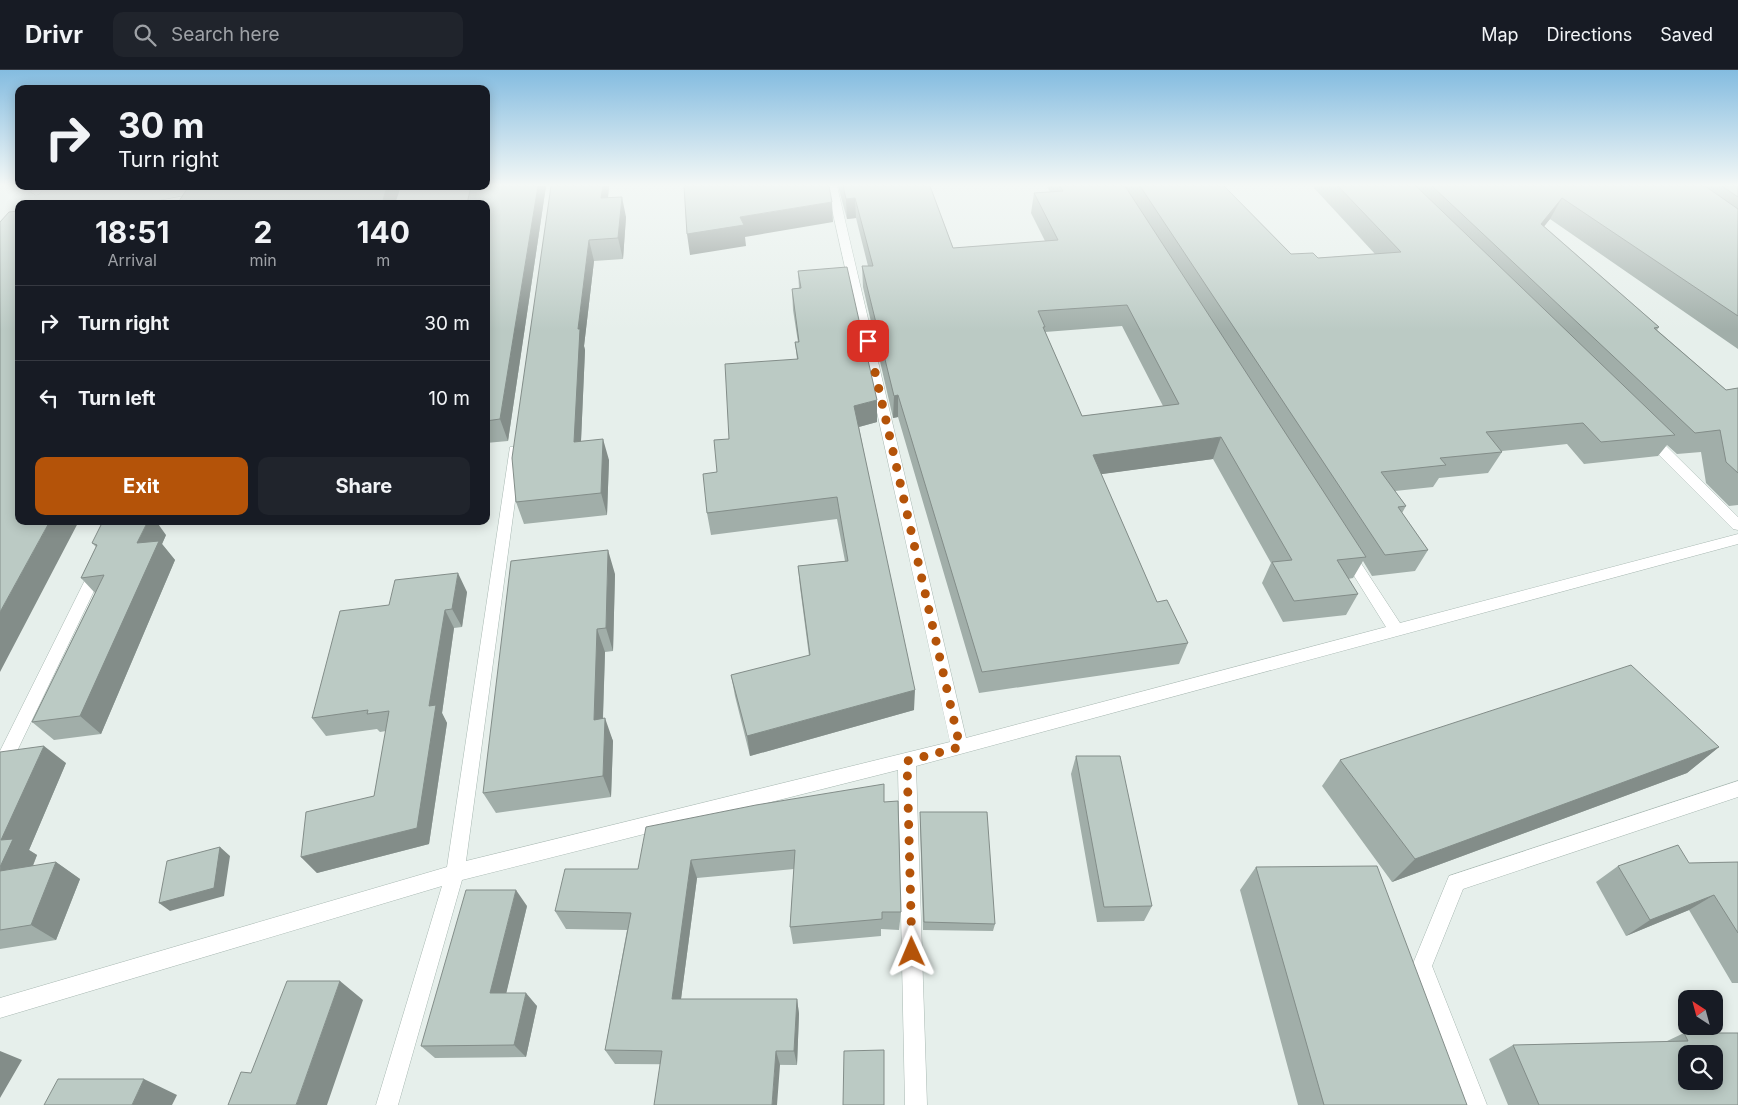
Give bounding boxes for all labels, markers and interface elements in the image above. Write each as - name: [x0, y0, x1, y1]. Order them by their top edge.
- search box: [113, 12, 463, 57]
- text: Drivr: [25, 20, 83, 49]
- icon: search: [131, 21, 159, 49]
- text: Search here: [171, 23, 280, 46]
- text: Map: [1481, 24, 1519, 45]
- text: Directions: [1547, 24, 1632, 45]
- text: Saved: [1660, 24, 1713, 45]
- text: 30 m: [118, 104, 204, 146]
- icon: right: [35, 105, 100, 170]
- text: Turn right: [118, 146, 219, 172]
- text: 18:51: [95, 214, 169, 250]
- text: 2: [254, 214, 273, 250]
- text: 140: [357, 214, 410, 250]
- text: Arrival: [108, 250, 157, 270]
- text: min: [249, 250, 277, 270]
- text: m: [376, 250, 390, 270]
- icon: right: [35, 309, 63, 337]
- text: Turn right: [78, 312, 169, 335]
- text: 30 m: [424, 312, 470, 335]
- pin: [847, 320, 889, 362]
- icon: arrive: [854, 327, 882, 355]
- icon: left: [35, 384, 63, 412]
- text: Turn left: [78, 387, 156, 410]
- text: 10 m: [428, 387, 470, 410]
- button: Exit: [35, 457, 248, 515]
- button: Share: [258, 457, 470, 515]
- position arrow: [885, 925, 937, 977]
- north arrow: [1678, 990, 1722, 1035]
- map controls: [1678, 990, 1723, 1090]
- button: search: [1678, 1045, 1723, 1090]

